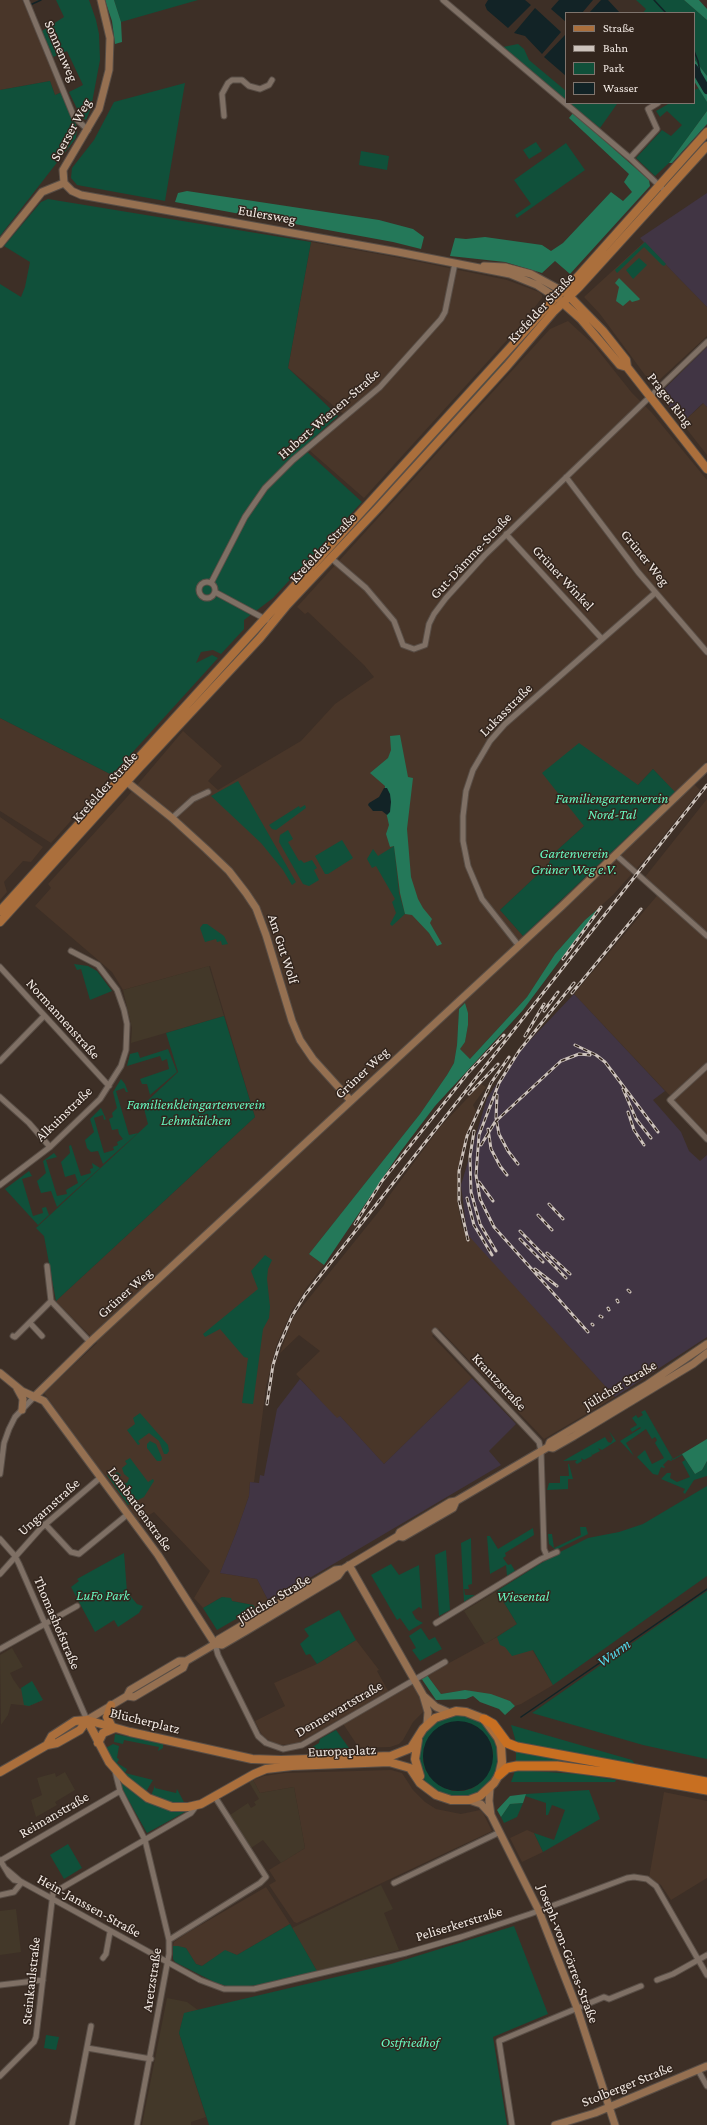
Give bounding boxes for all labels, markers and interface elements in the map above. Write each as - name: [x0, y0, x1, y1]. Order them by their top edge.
- legend: [565, 12, 695, 104]
- street label: Sonnenweg: [41, 18, 81, 84]
- text: Straße: [603, 21, 634, 35]
- text: Bahn: [603, 41, 628, 55]
- text: Park: [603, 61, 624, 75]
- text: Wasser: [603, 81, 638, 95]
- street label: Soerser Weg: [47, 96, 95, 164]
- street label: Eulersweg: [237, 202, 297, 228]
- street label: Krefelder Straße: [504, 269, 578, 347]
- street label: Hubert-Wienen-Straße: [275, 365, 383, 463]
- street label: Prager Ring: [644, 369, 696, 431]
- street label: Krefelder Straße: [286, 509, 360, 587]
- street label: Gut-Dämme-Straße: [427, 509, 515, 603]
- street label: Grüner Weg: [617, 526, 673, 590]
- street label: Grüner Winkel: [529, 542, 597, 614]
- street label: Lukasstraße: [476, 680, 536, 740]
- street label: Krefelder Straße: [69, 748, 141, 826]
- park label: Familiengartenverein Nord-Tal: [556, 791, 668, 824]
- park label: Gartenverein Grüner Weg e.V.: [531, 846, 617, 878]
- street label: Am Gut Wolf: [264, 912, 302, 986]
- street label: Normannenstraße: [22, 975, 104, 1063]
- street label: Grüner Weg: [332, 1044, 392, 1102]
- street label: Alkuinstraße: [32, 1083, 96, 1145]
- park label: Familienkleingartenverein Lehmkülchen: [127, 1097, 265, 1130]
- street label: Grüner Weg: [94, 1264, 156, 1322]
- street label: Krantzstraße: [468, 1350, 530, 1414]
- street label: Jülicher Straße: [580, 1357, 660, 1413]
- street label: Lombardenstraße: [104, 1464, 176, 1554]
- street label: Ungarnstraße: [15, 1475, 83, 1539]
- street label: Jülicher Straße: [234, 1571, 314, 1627]
- street label: Thomashofstraße: [30, 1574, 84, 1672]
- park label: LuFo Park: [76, 1588, 130, 1604]
- park label: Wiesental: [497, 1589, 549, 1605]
- water label: Wurm: [594, 1635, 634, 1671]
- street label: Dennewartstraße: [292, 1677, 386, 1741]
- street label: Blücherplatz: [108, 1704, 182, 1738]
- street label: Europaplatz: [308, 1741, 376, 1761]
- street label: Reimanstraße: [16, 1788, 92, 1842]
- street label: Hein-Janssen-Straße: [34, 1871, 144, 1941]
- street label: Joseph-von-Görres-Straße: [534, 1882, 602, 2026]
- street label: Peliserkerstraße: [414, 1903, 504, 1945]
- street label: Steinkaulstraße: [18, 1936, 44, 2026]
- street label: Aretzstraße: [139, 1947, 165, 2013]
- park label: Ostfriedhof: [381, 2035, 439, 2051]
- street label: Stolberger Straße: [579, 2059, 675, 2111]

